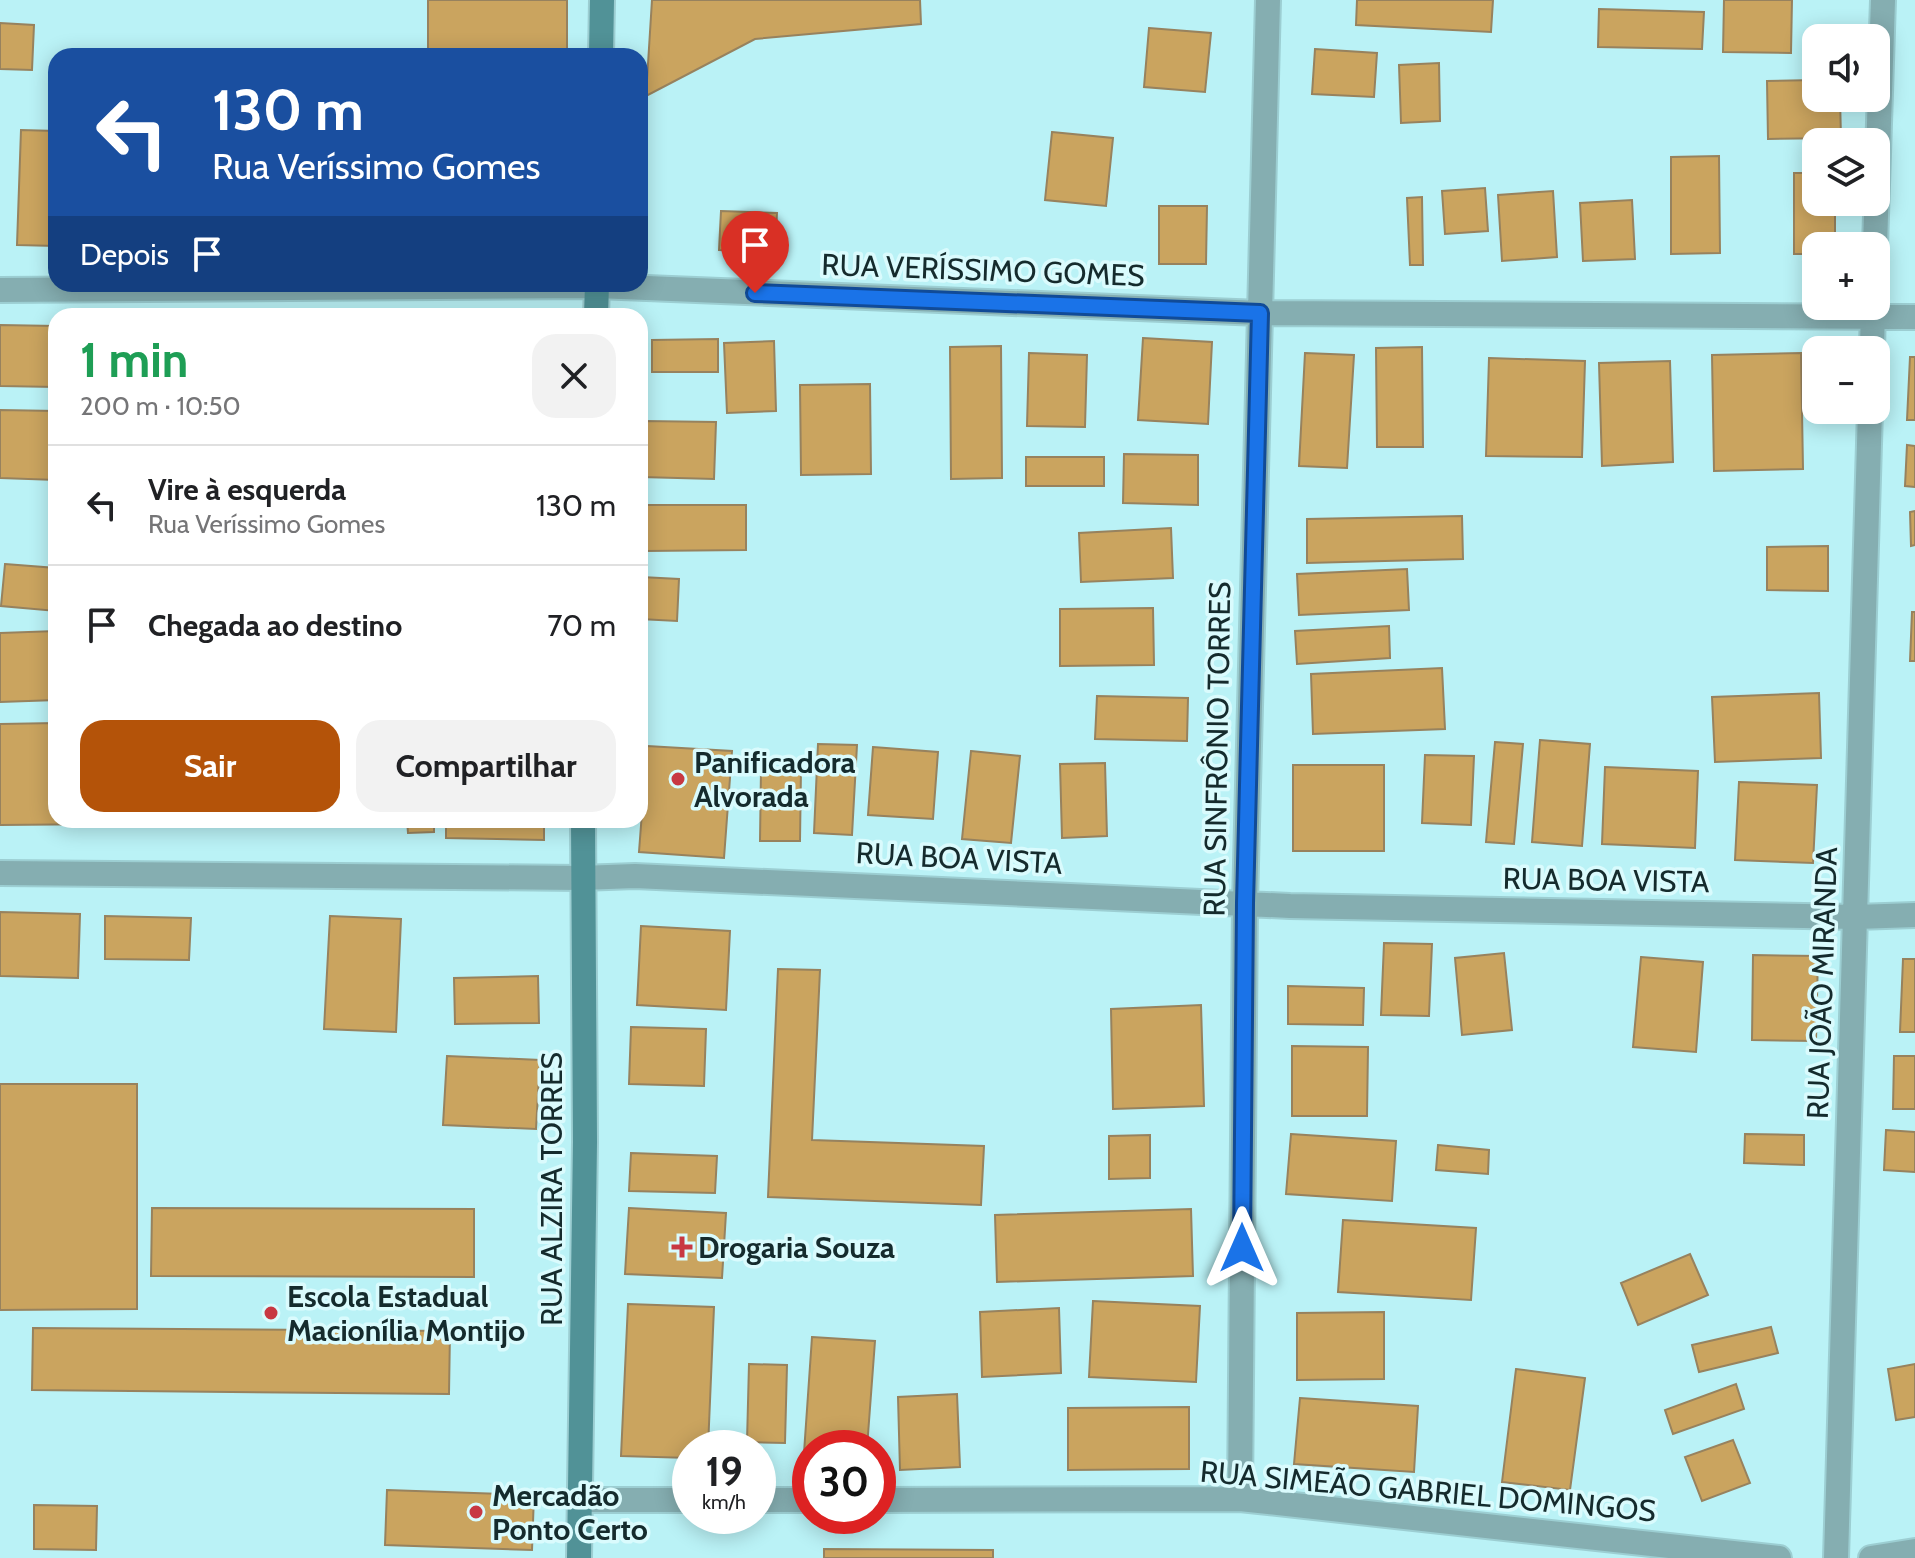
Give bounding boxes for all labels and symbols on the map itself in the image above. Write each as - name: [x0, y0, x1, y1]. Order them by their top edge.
- pin: [721, 211, 789, 293]
- street label: RUA VERÍSSIMO GOMES: [821, 246, 1145, 294]
- street label: RUA SINFRÔNIO TORRES: [1196, 581, 1238, 917]
- place label: Panificadora Alvorada: [694, 744, 855, 815]
- marker: Panificadora Alvorada: [669, 770, 687, 788]
- street label: RUA BOA VISTA: [855, 834, 1064, 882]
- street label: RUA JOÃO MIRANDA: [1799, 846, 1845, 1120]
- street label: RUA BOA VISTA: [1502, 860, 1710, 900]
- street label: RUA ALZIRA TORRES: [533, 1052, 570, 1326]
- position arrow: [1200, 1206, 1284, 1290]
- place label: Drogaria Souza: [698, 1229, 895, 1266]
- marker: Drogaria Souza: [673, 1238, 691, 1256]
- place label: Escola Estadual Macionília Montijo: [287, 1278, 525, 1349]
- marker: Escola Estadual Macionília Montijo: [262, 1304, 280, 1322]
- speed limit sign: 30: [792, 1430, 896, 1534]
- street label: RUA SIMEÃO GABRIEL DOMINGOS: [1198, 1453, 1658, 1529]
- place label: Mercadão Ponto Certo: [492, 1477, 648, 1548]
- marker: Mercadão Ponto Certo: [467, 1503, 485, 1521]

